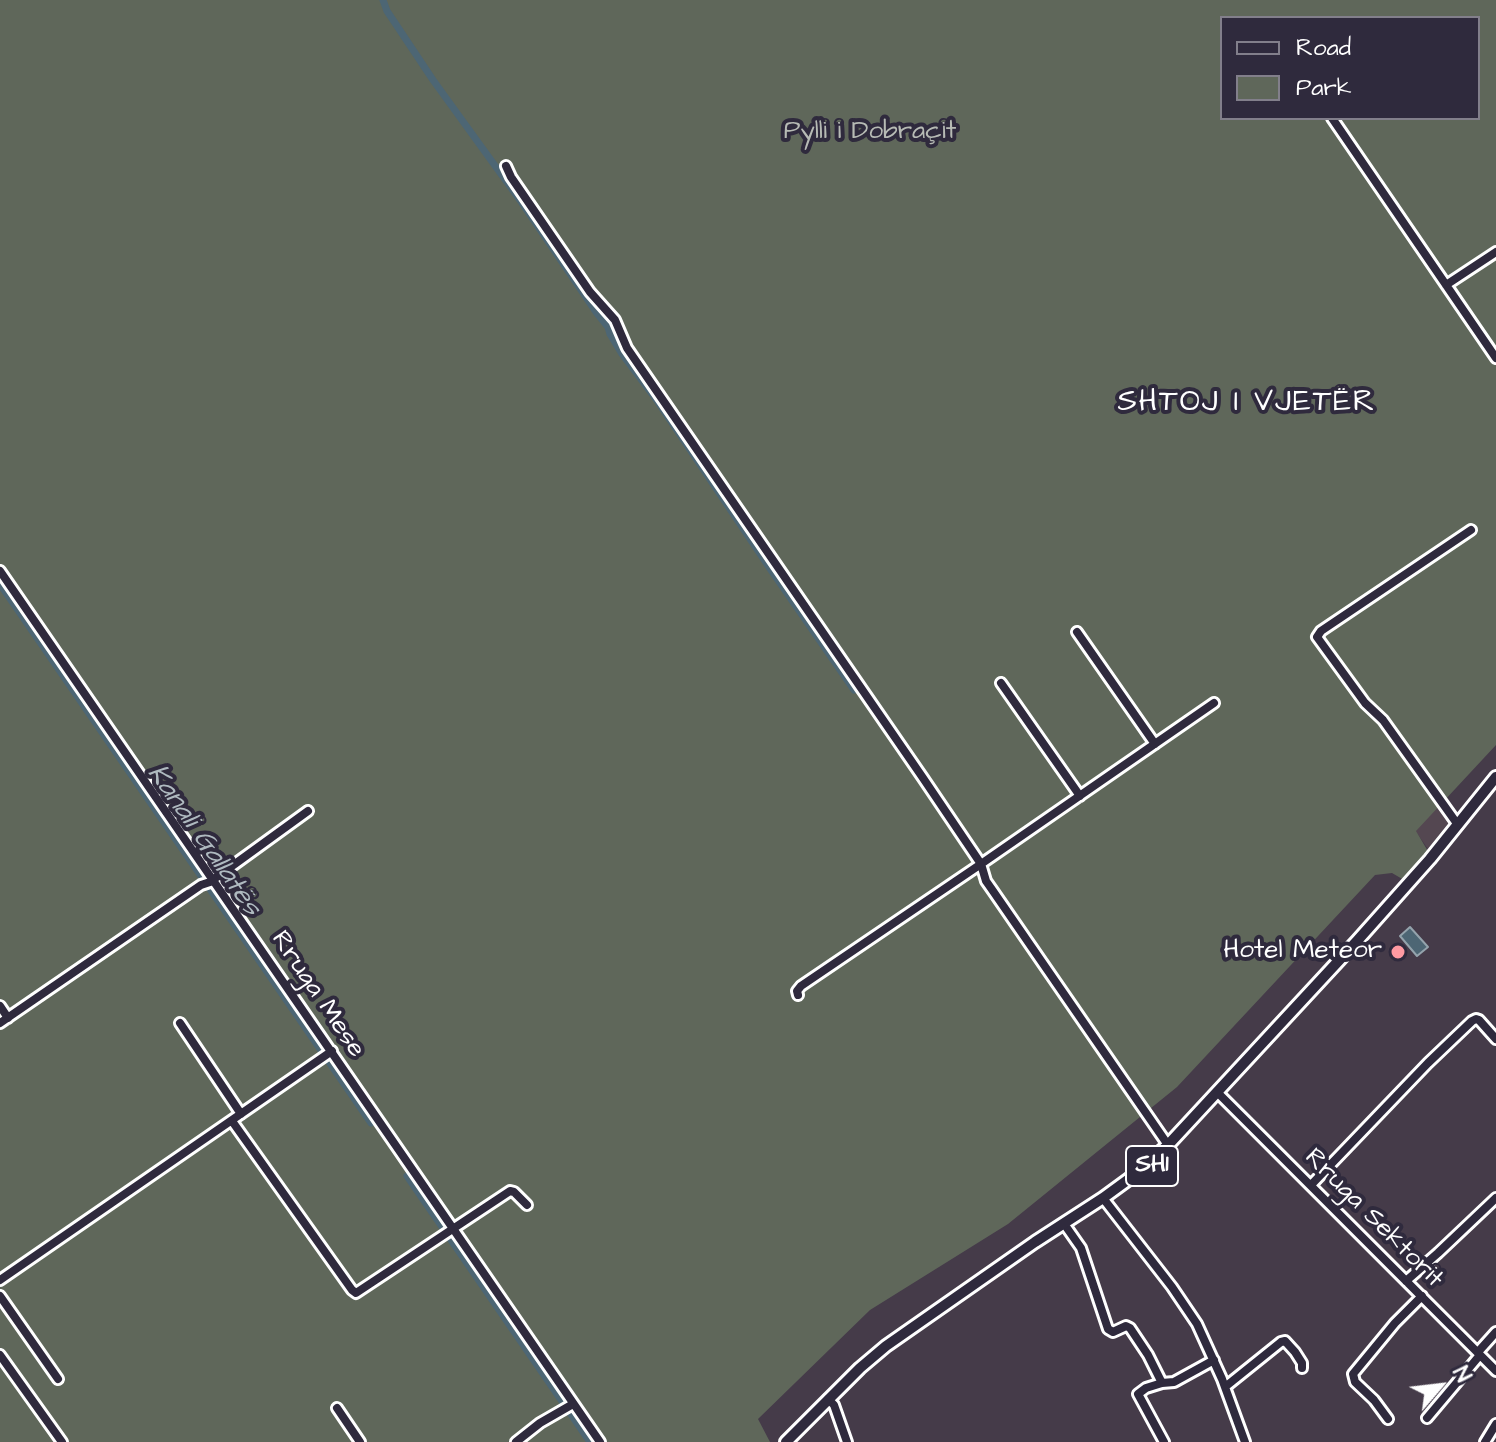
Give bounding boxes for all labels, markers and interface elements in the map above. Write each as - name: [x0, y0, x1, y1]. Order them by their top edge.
- legend: [1220, 16, 1480, 120]
- text: Road: [1296, 31, 1351, 65]
- text: Park: [1296, 71, 1352, 105]
- park label: Pylli i Dobraçit: [784, 117, 956, 149]
- district label: SHTOJ I VJETËR: [1118, 386, 1376, 422]
- water label: Kanali Gallatës: [139, 759, 267, 923]
- street label: Rruga Mese: [263, 926, 371, 1064]
- place label: Hotel Meteor: [1223, 936, 1382, 968]
- marker: Hotel Meteor: [1389, 943, 1407, 961]
- street label: Rruga Sektorit: [1297, 1143, 1449, 1295]
- road number: SH1: [1126, 1146, 1178, 1186]
- north arrow: [1400, 1346, 1480, 1426]
- text: N: [1445, 1361, 1479, 1388]

